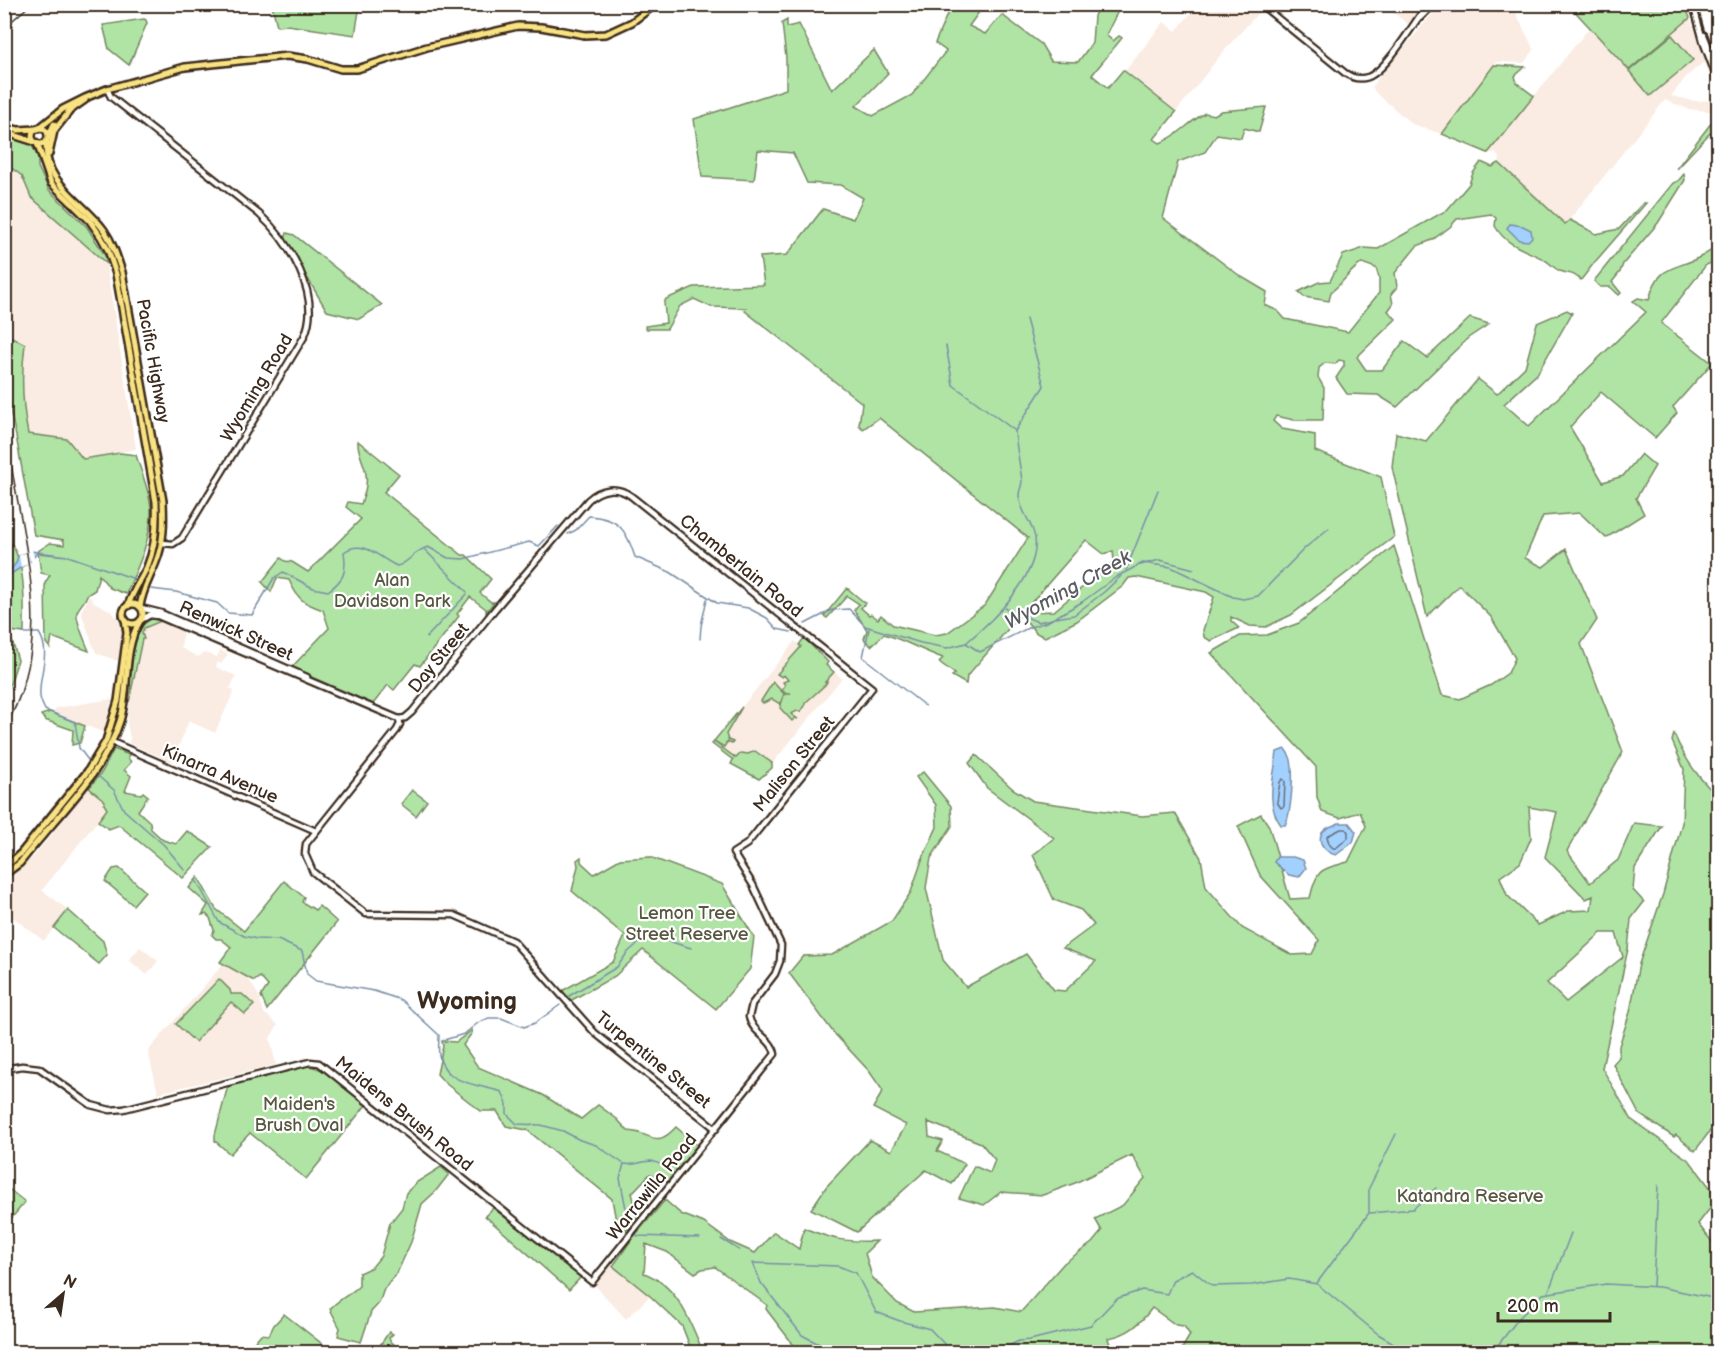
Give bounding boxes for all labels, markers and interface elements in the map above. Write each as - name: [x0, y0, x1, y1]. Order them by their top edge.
- street label: Pacific Highway: [132, 297, 174, 426]
- street label: Wyoming Road: [217, 330, 297, 446]
- street label: Chamberlain Road: [675, 510, 807, 622]
- water label: Wyoming Creek: [1000, 545, 1137, 635]
- park label: Alan Davidson Park: [334, 570, 450, 612]
- street label: Renwick Street: [176, 597, 296, 666]
- street label: Day Street: [404, 618, 474, 697]
- street label: Malison Street: [749, 712, 839, 816]
- street label: Kinarra Avenue: [159, 740, 282, 808]
- park label: Lemon Tree Street Reserve: [626, 903, 749, 945]
- district label: Wyoming: [417, 987, 517, 1016]
- street label: Turpentine Street: [591, 1007, 715, 1113]
- street label: Maidens Brush Road: [331, 1052, 477, 1176]
- park label: Maiden's Brush Oval: [255, 1094, 343, 1136]
- street label: Warrawilla Road: [603, 1129, 701, 1245]
- park label: Katandra Reserve: [1396, 1186, 1544, 1207]
- north arrow: [33, 1264, 93, 1324]
- text: N: [60, 1271, 79, 1293]
- scale bar: [1498, 1285, 1610, 1323]
- text: 200 m: [1507, 1296, 1559, 1317]

